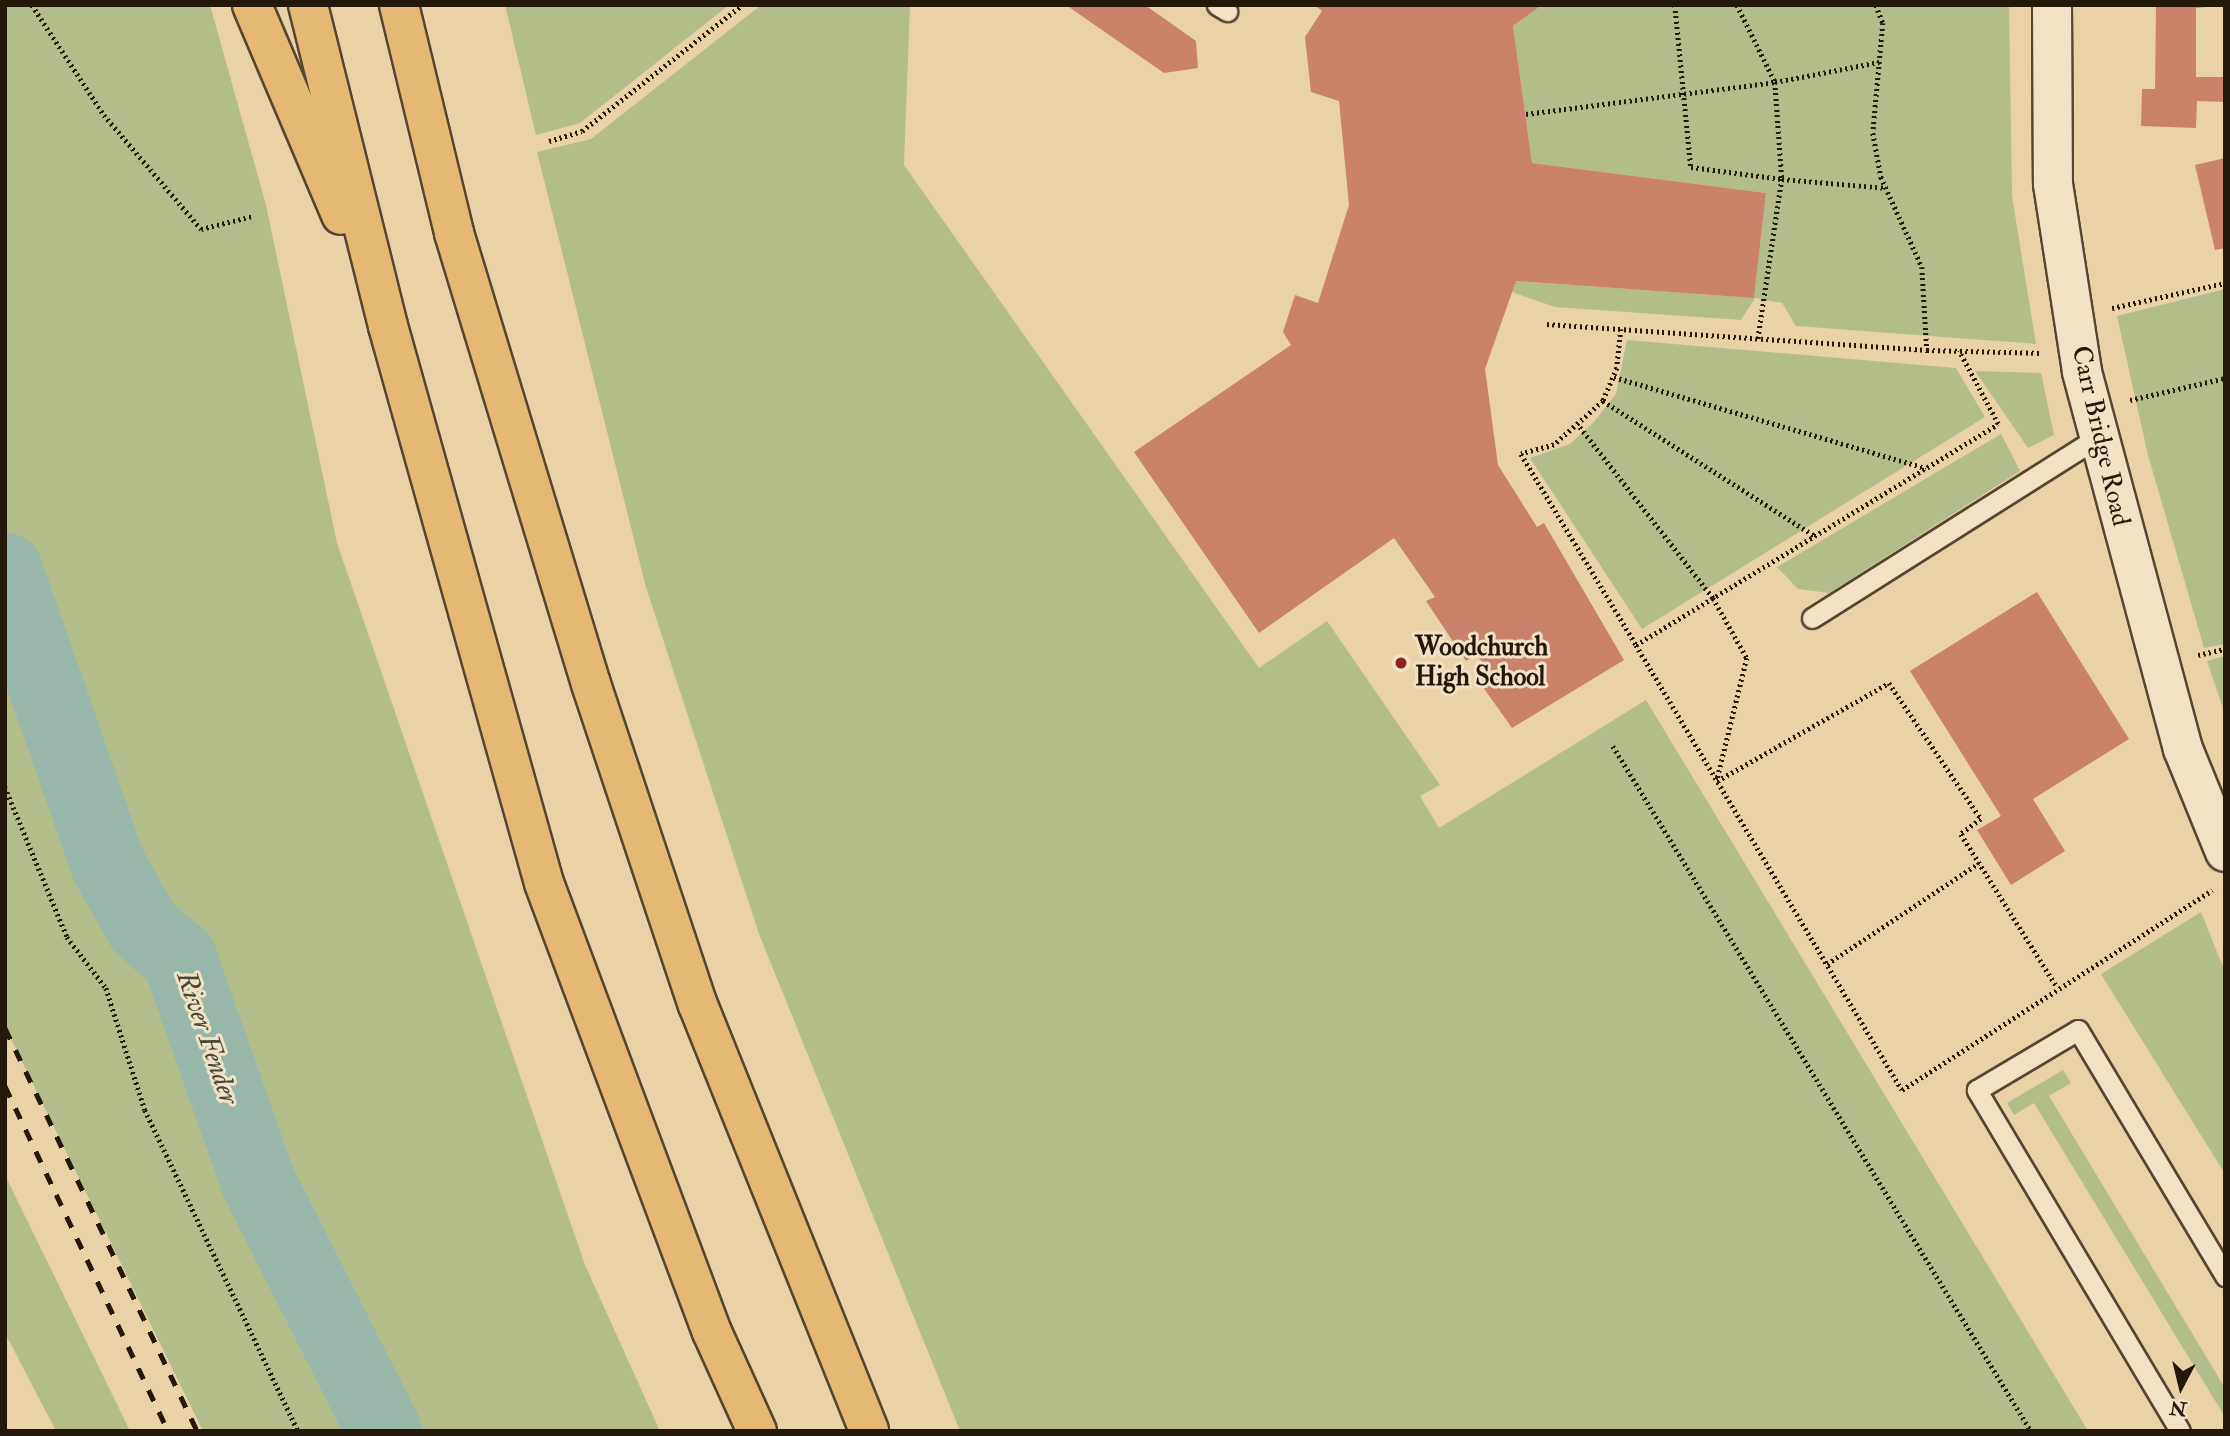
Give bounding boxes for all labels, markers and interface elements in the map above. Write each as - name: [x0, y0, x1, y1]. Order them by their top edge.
- street label: Carr Bridge Road: [2064, 343, 2136, 529]
- place label: Woodchurch High School: [1415, 632, 1548, 694]
- marker: Woodchurch High School: [1393, 655, 1409, 671]
- water label: River Fender: [169, 967, 245, 1109]
- north arrow: [2146, 1352, 2216, 1422]
- text: N: [2169, 1395, 2188, 1421]

